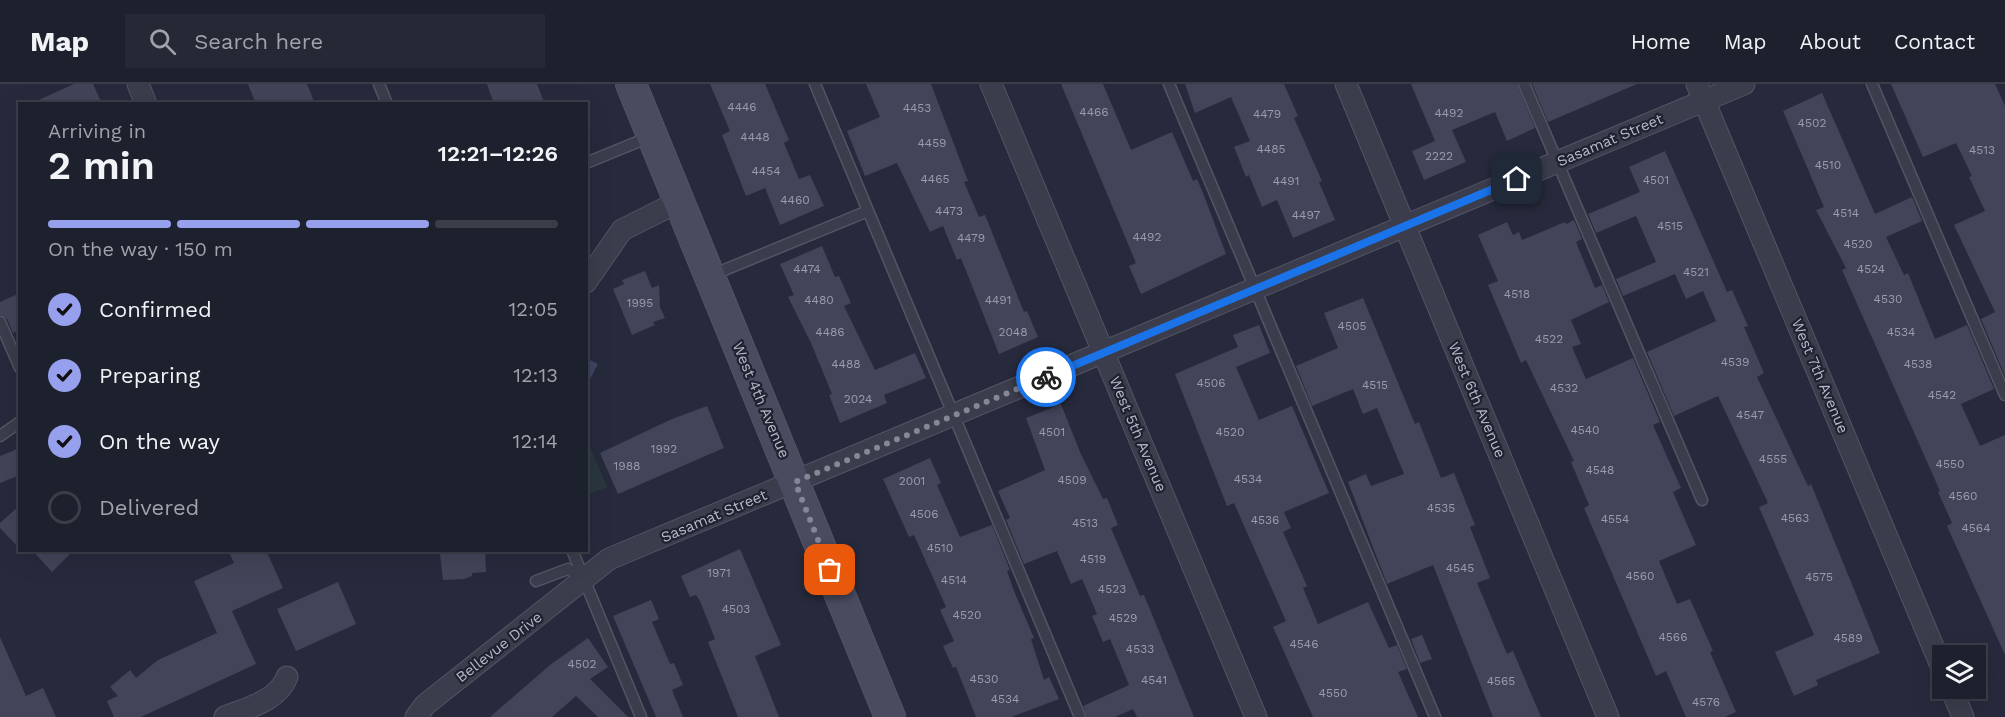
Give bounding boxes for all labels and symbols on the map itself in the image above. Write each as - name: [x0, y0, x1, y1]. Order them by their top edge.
- house number: 4446: [727, 100, 757, 114]
- house number: 4453: [903, 101, 931, 115]
- house number: 4466: [1079, 105, 1109, 119]
- house number: 4492: [1434, 106, 1464, 120]
- house number: 4479: [1253, 107, 1281, 121]
- street label: Sasamat Street: [1554, 109, 1666, 170]
- house number: 4502: [1798, 116, 1826, 130]
- house number: 4448: [740, 130, 770, 144]
- house number: 4459: [917, 136, 947, 150]
- house number: 4485: [1256, 142, 1286, 156]
- house number: 4513: [1969, 143, 1995, 157]
- house number: 2222: [1425, 149, 1453, 163]
- pin: [1491, 153, 1542, 204]
- house number: 4510: [1815, 158, 1841, 172]
- house number: 4454: [752, 164, 780, 178]
- house number: 4465: [921, 172, 949, 186]
- house number: 4501: [1643, 173, 1669, 187]
- house number: 4491: [1273, 174, 1299, 188]
- house number: 4460: [780, 193, 810, 207]
- house number: 4473: [935, 204, 963, 218]
- house number: 4514: [1833, 206, 1859, 220]
- house number: 4497: [1292, 208, 1321, 222]
- house number: 4515: [1657, 219, 1683, 233]
- house number: 4492: [1132, 230, 1162, 244]
- house number: 4479: [957, 231, 985, 245]
- house number: 4520: [1844, 237, 1872, 251]
- house number: 4474: [793, 262, 821, 276]
- house number: 4524: [1857, 262, 1885, 276]
- house number: 4521: [1683, 265, 1709, 279]
- house number: 4518: [1504, 287, 1530, 301]
- house number: 4530: [1874, 292, 1902, 306]
- house number: 4480: [804, 293, 834, 307]
- house number: 4491: [985, 293, 1011, 307]
- house number: 1995: [627, 296, 653, 310]
- street label: West 7th Avenue: [1788, 316, 1852, 436]
- house number: 4505: [1338, 319, 1366, 333]
- house number: 4486: [815, 325, 845, 339]
- house number: 2048: [998, 325, 1028, 339]
- house number: 4534: [1887, 325, 1915, 339]
- house number: 4522: [1535, 332, 1563, 346]
- street label: West 4th Avenue: [728, 339, 794, 461]
- street label: West 6th Avenue: [1444, 339, 1510, 461]
- courier: [1016, 347, 1076, 407]
- house number: 4539: [1721, 355, 1749, 369]
- house number: 4488: [831, 357, 861, 371]
- house number: 4538: [1904, 357, 1932, 371]
- street label: West 5th Avenue: [1106, 374, 1170, 494]
- house number: 4506: [1196, 376, 1226, 390]
- house number: 4515: [1362, 378, 1388, 392]
- house number: 4532: [1550, 381, 1578, 395]
- house number: 4542: [1928, 388, 1956, 402]
- house number: 2024: [844, 392, 872, 406]
- house number: 4547: [1736, 408, 1764, 422]
- house number: 4540: [1570, 423, 1600, 437]
- house number: 4501: [1039, 425, 1065, 439]
- house number: 4520: [1216, 425, 1244, 439]
- house number: 1992: [651, 442, 677, 456]
- house number: 4555: [1759, 452, 1787, 466]
- house number: 4550: [1936, 457, 1964, 471]
- house number: 1988: [614, 459, 640, 473]
- house number: 4548: [1585, 463, 1615, 477]
- house number: 4534: [1234, 472, 1262, 486]
- house number: 4509: [1057, 473, 1087, 487]
- house number: 2001: [899, 474, 925, 488]
- street label: Sasamat Street: [658, 485, 770, 546]
- house number: 4560: [1948, 489, 1978, 503]
- house number: 4535: [1427, 501, 1455, 515]
- house number: 4506: [909, 507, 939, 521]
- house number: 4563: [1781, 511, 1809, 525]
- house number: 4554: [1601, 512, 1629, 526]
- house number: 4536: [1251, 513, 1279, 527]
- house number: 4513: [1072, 516, 1098, 530]
- house number: 4564: [1962, 521, 1990, 535]
- house number: 4510: [927, 541, 953, 555]
- pin: [804, 544, 855, 595]
- house number: 4519: [1080, 552, 1106, 566]
- house number: 4545: [1446, 561, 1474, 575]
- house number: 1971: [707, 566, 731, 580]
- house number: 4560: [1625, 569, 1655, 583]
- house number: 4575: [1805, 570, 1833, 584]
- house number: 4514: [941, 573, 967, 587]
- house number: 4523: [1098, 582, 1126, 596]
- house number: 4503: [722, 602, 750, 616]
- street label: Bellevue Drive: [452, 608, 546, 686]
- house number: 4520: [953, 608, 981, 622]
- house number: 4529: [1109, 611, 1137, 625]
- house number: 4566: [1659, 630, 1687, 644]
- house number: 4589: [1833, 631, 1863, 645]
- house number: 4546: [1290, 637, 1318, 651]
- house number: 4533: [1126, 642, 1154, 656]
- house number: 4502: [568, 657, 596, 671]
- house number: 4530: [970, 672, 998, 686]
- house number: 4541: [1141, 673, 1167, 687]
- house number: 4565: [1487, 674, 1515, 688]
- house number: 4550: [1319, 686, 1347, 700]
- house number: 4534: [991, 692, 1019, 706]
- house number: 4576: [1692, 695, 1720, 709]

